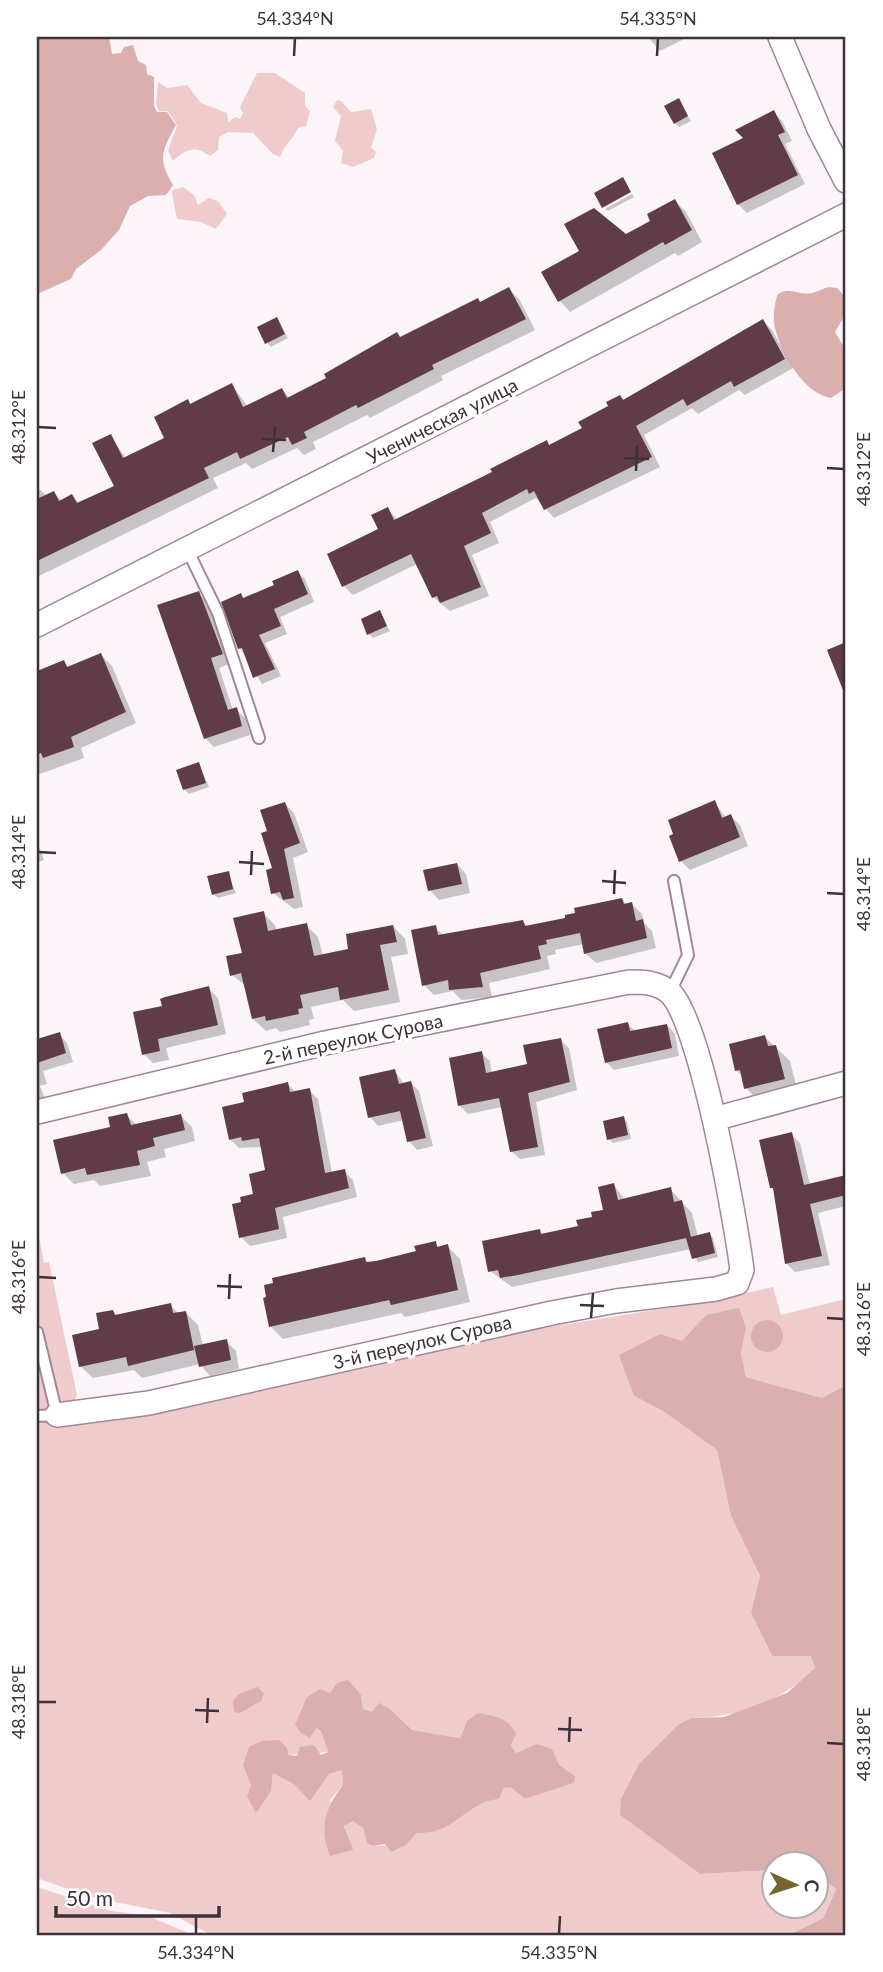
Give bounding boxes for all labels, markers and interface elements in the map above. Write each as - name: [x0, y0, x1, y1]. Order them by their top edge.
- text: 54.334°N: [256, 7, 334, 29]
- text: 54.335°N: [619, 7, 697, 29]
- street label: Ученическая улица: [362, 372, 521, 469]
- text: 48.312°E: [7, 390, 29, 464]
- text: 48.312°E: [852, 432, 874, 506]
- text: 48.314°E: [7, 815, 29, 889]
- text: 48.314°E: [852, 857, 874, 931]
- street label: 2-й переулок Сурова: [261, 1008, 445, 1069]
- text: 48.316°E: [7, 1240, 29, 1314]
- text: 48.316°E: [852, 1282, 874, 1356]
- street label: 3-й переулок Сурова: [330, 1310, 514, 1373]
- text: 48.318°E: [7, 1665, 29, 1739]
- text: 48.318°E: [852, 1707, 874, 1781]
- north arrow: [760, 1850, 830, 1920]
- scale bar: [56, 1874, 219, 1918]
- text: С: [801, 1879, 824, 1893]
- text: 50 m: [66, 1885, 113, 1910]
- text: 54.334°N: [157, 1941, 235, 1963]
- text: 54.335°N: [520, 1941, 598, 1963]

